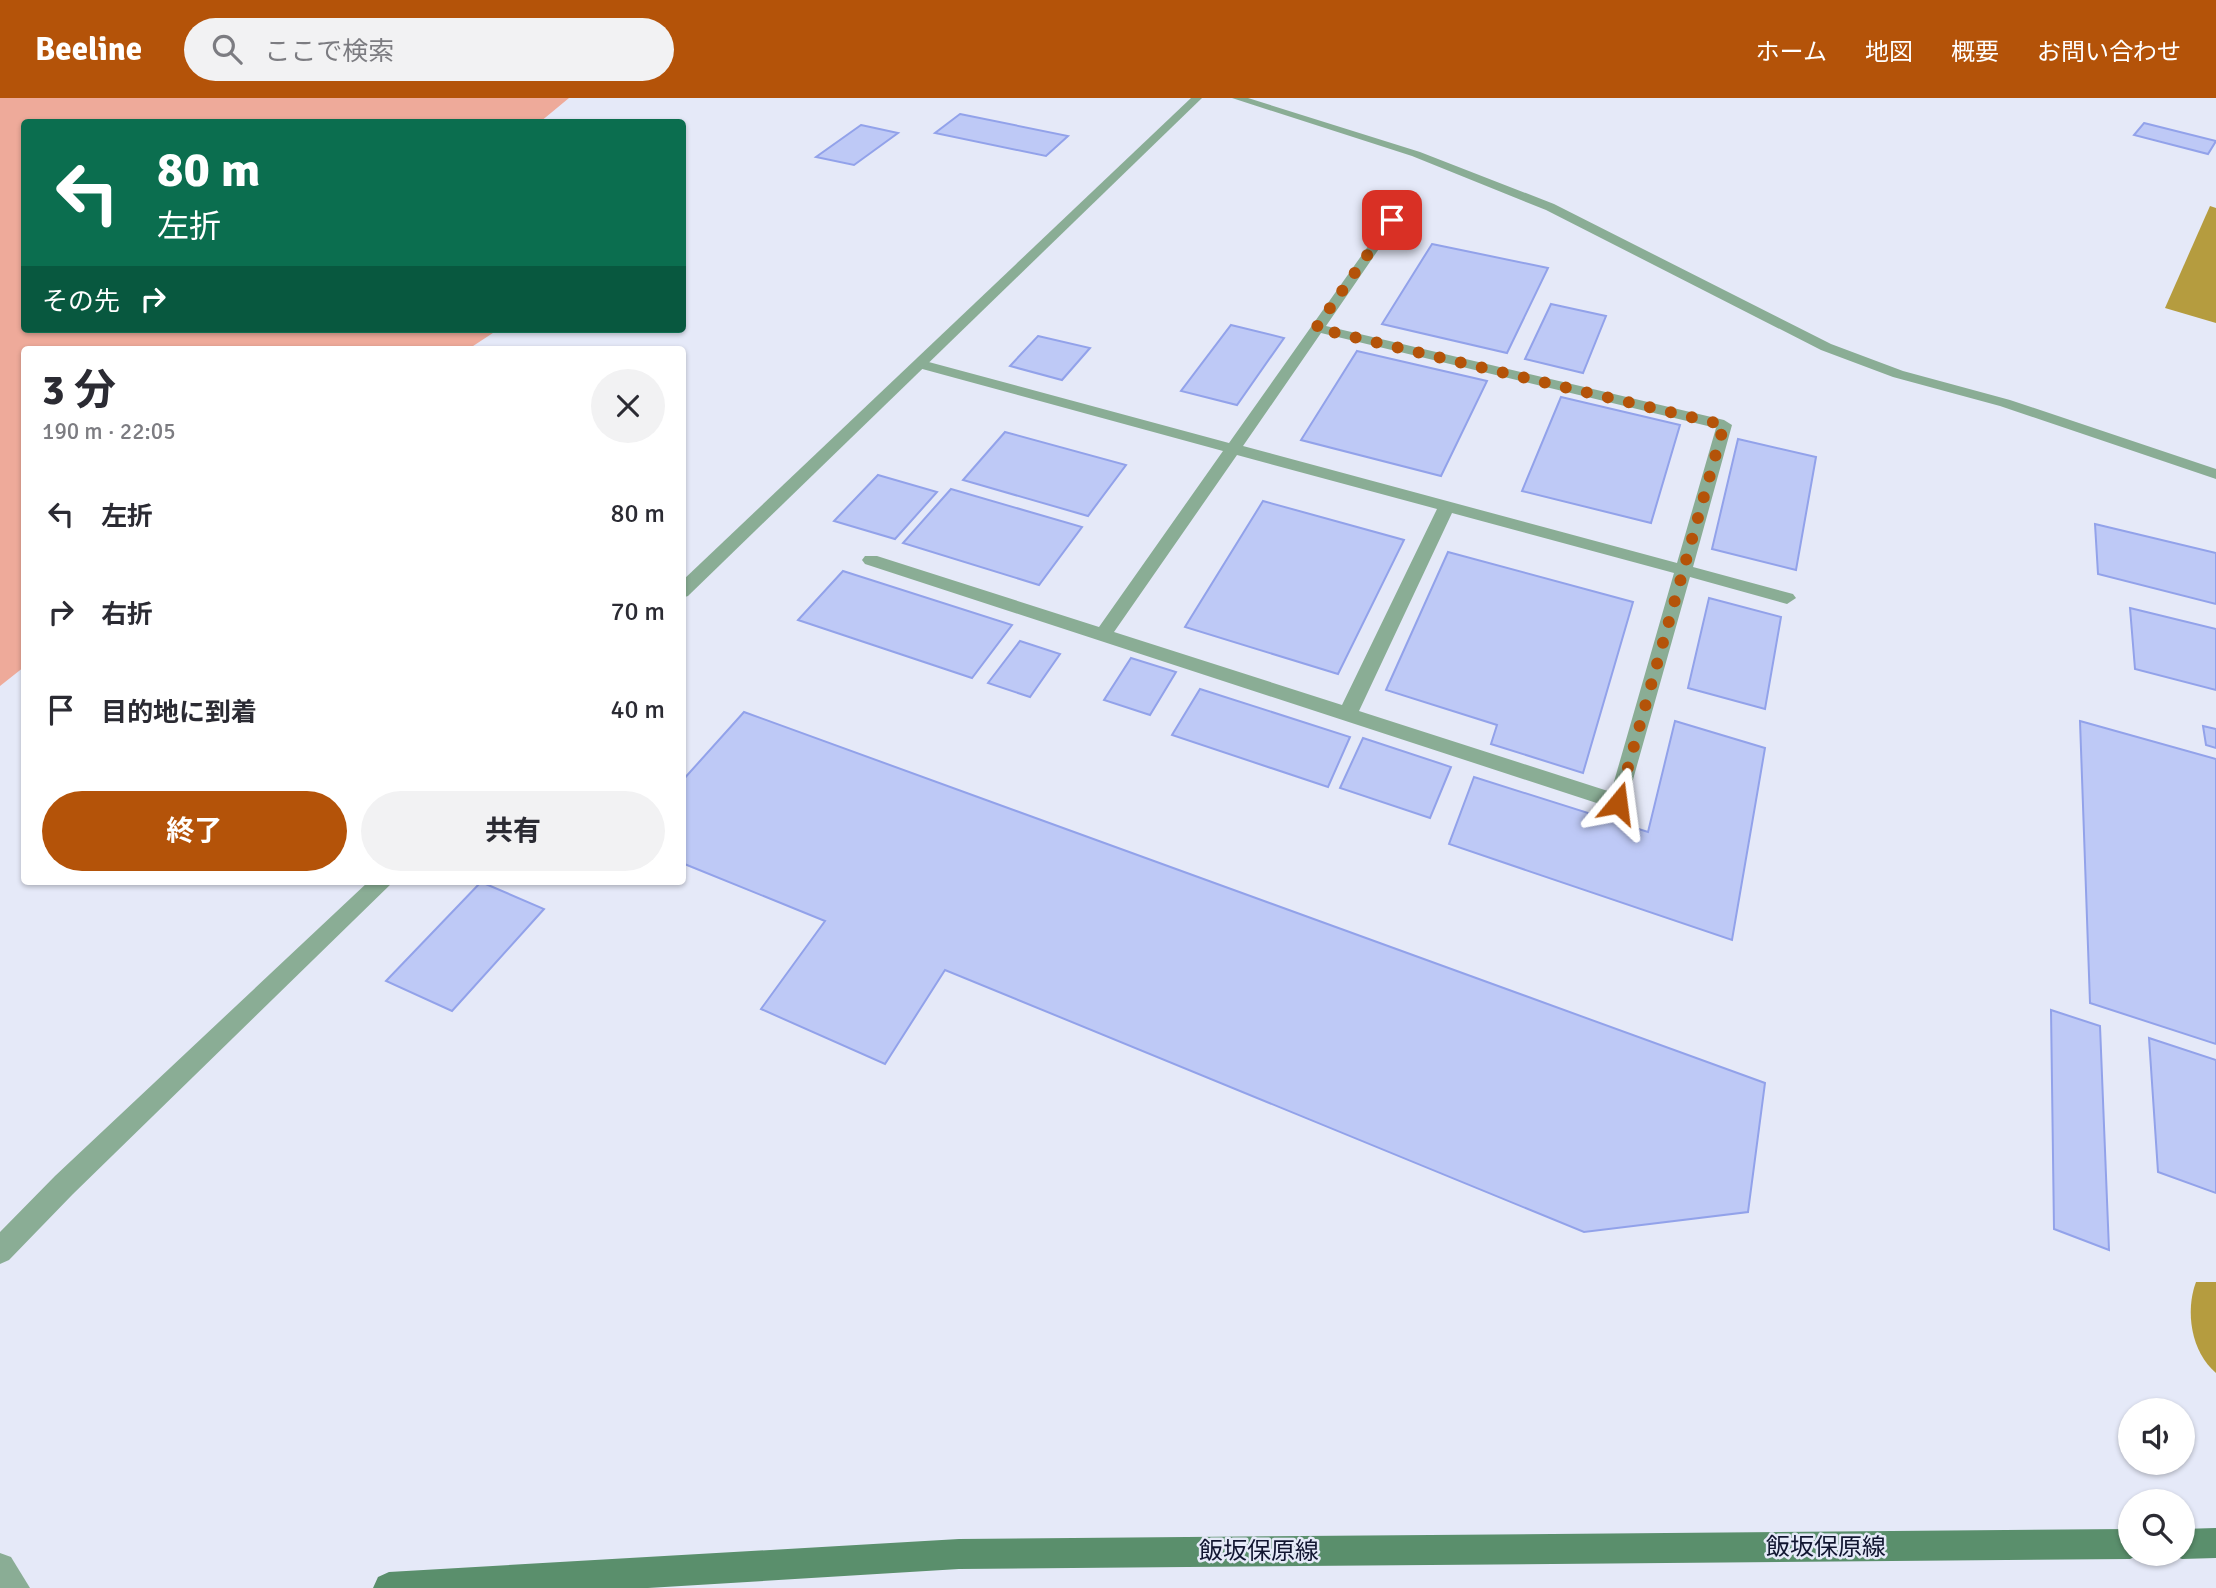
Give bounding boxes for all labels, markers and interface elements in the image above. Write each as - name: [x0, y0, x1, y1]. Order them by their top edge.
- search box: [184, 18, 674, 81]
- text: Beeline: [35, 29, 142, 70]
- icon: search: [208, 30, 246, 68]
- text: ここで検索: [264, 36, 394, 68]
- text: ホーム: [1756, 37, 1827, 67]
- text: 地図: [1865, 37, 1913, 67]
- text: 概要: [1951, 37, 1999, 67]
- text: お問い合わせ: [2037, 37, 2181, 67]
- text: 80 m: [157, 140, 260, 200]
- icon: left: [42, 147, 133, 238]
- pin: [1362, 190, 1422, 250]
- icon: arrive: [1373, 201, 1411, 239]
- text: 左折: [157, 207, 221, 246]
- icon: right: [134, 280, 172, 318]
- text: その先: [42, 286, 120, 318]
- text: 3 分: [42, 365, 116, 416]
- button: close: [591, 369, 665, 443]
- text: 190 m · 22:05: [42, 417, 176, 446]
- icon: left: [42, 495, 80, 533]
- text: 80 m: [610, 498, 665, 530]
- text: 左折: [101, 501, 153, 533]
- icon: right: [42, 593, 80, 631]
- text: 70 m: [610, 596, 665, 628]
- text: 右折: [101, 599, 153, 631]
- icon: arrive: [42, 691, 80, 729]
- text: 40 m: [610, 694, 665, 726]
- text: 目的地に到着: [101, 697, 257, 729]
- position arrow: [1581, 766, 1655, 840]
- button: 終了: [42, 791, 347, 871]
- button: 共有: [361, 791, 665, 871]
- map controls: [2118, 1398, 2195, 1566]
- button: sound: [2118, 1398, 2195, 1475]
- button: search: [2118, 1489, 2195, 1566]
- street label: 飯坂保原線: [1766, 1532, 1886, 1562]
- street label: 飯坂保原線: [1199, 1536, 1319, 1566]

